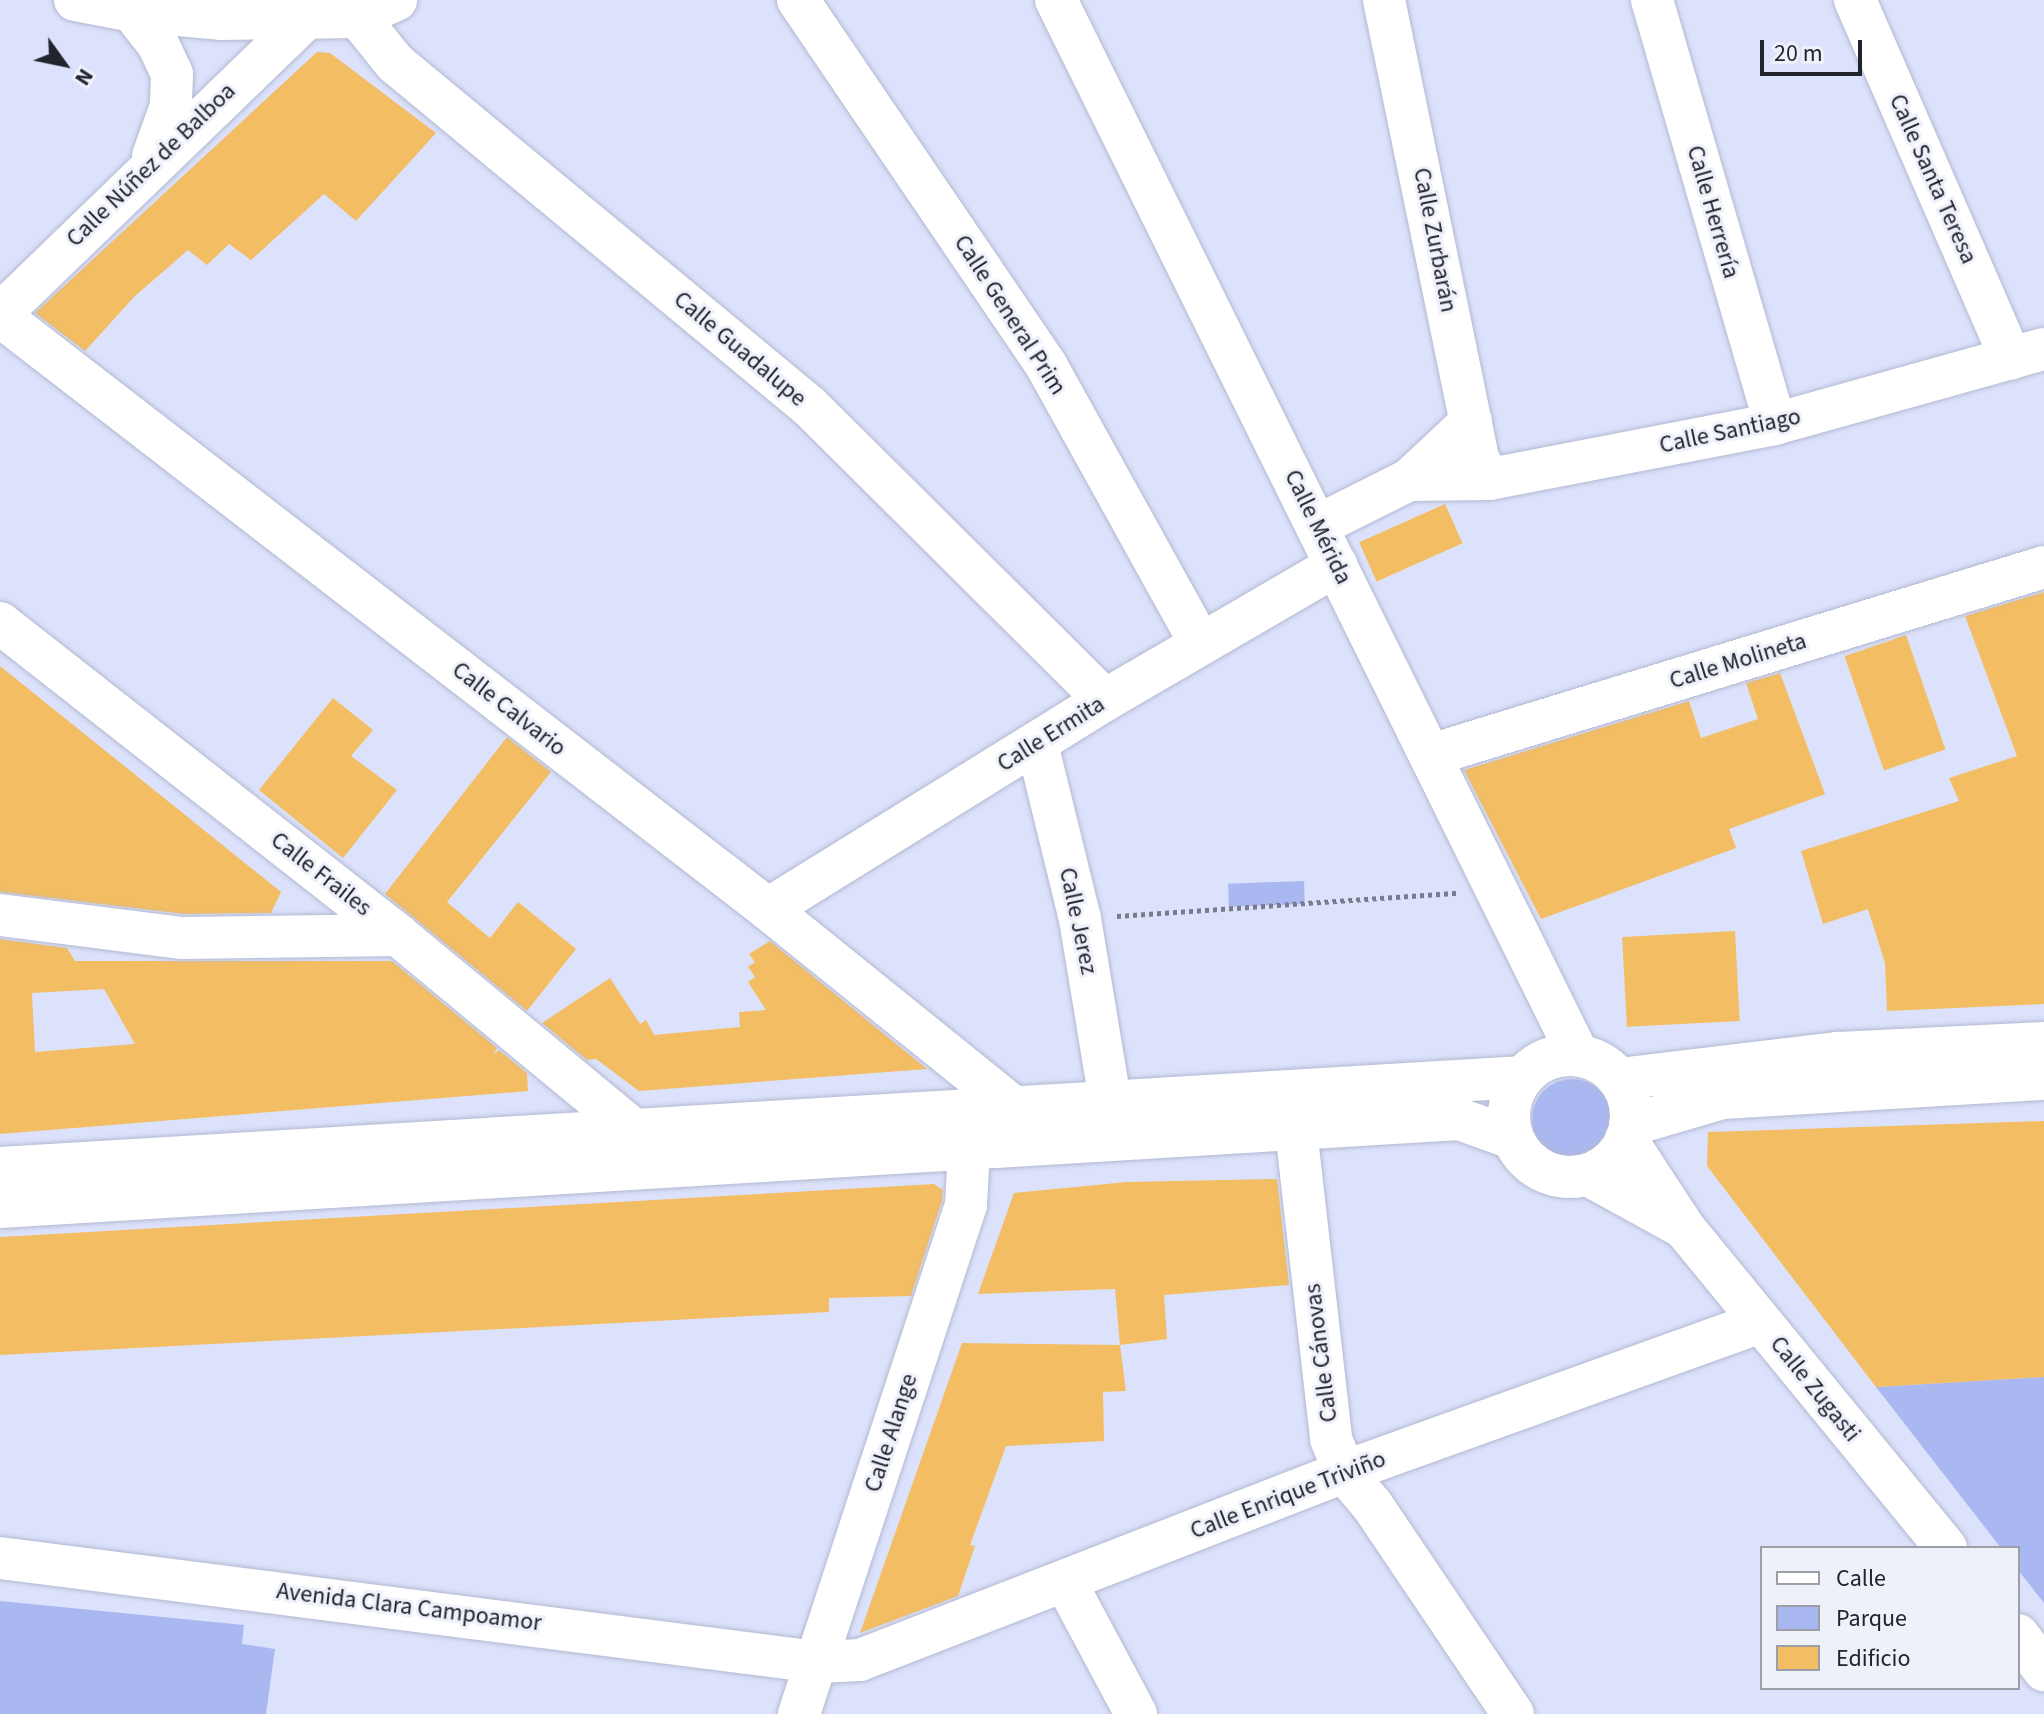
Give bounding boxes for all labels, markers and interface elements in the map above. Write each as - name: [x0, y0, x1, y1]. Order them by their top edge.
- north arrow: [24, 24, 104, 104]
- scale bar: [1764, 24, 1866, 74]
- text: 20 m: [1774, 36, 1823, 71]
- street label: Calle Núñez de Balboa: [61, 77, 241, 253]
- street label: Calle Santa Teresa: [1883, 90, 1983, 268]
- street label: Calle Herrería: [1680, 142, 1746, 282]
- street label: Calle Zurbarán: [1407, 165, 1463, 315]
- street label: Calle General Prim: [948, 230, 1072, 400]
- street label: Calle Guadalupe: [668, 285, 812, 413]
- street label: Calle Santiago: [1657, 402, 1803, 460]
- street label: Calle Mérida: [1278, 465, 1358, 589]
- street label: Calle Molineta: [1666, 627, 1810, 695]
- street label: Calle Calvario: [446, 656, 572, 762]
- street label: Calle Ermita: [992, 690, 1110, 778]
- street label: Calle Frailes: [265, 826, 377, 922]
- street label: Calle Jerez: [1053, 865, 1103, 977]
- street label: Calle Cánovas: [1298, 1282, 1344, 1424]
- street label: Calle Zugasti: [1764, 1330, 1866, 1448]
- street label: Calle Alange: [858, 1370, 924, 1496]
- street label: Calle Enrique Triviño: [1186, 1444, 1390, 1546]
- legend: [1760, 1546, 2020, 1690]
- text: Calle: [1836, 1561, 1886, 1596]
- street label: Avenida Clara Campoamor: [275, 1576, 543, 1638]
- text: Parque: [1836, 1601, 1907, 1636]
- text: Edificio: [1836, 1641, 1910, 1676]

